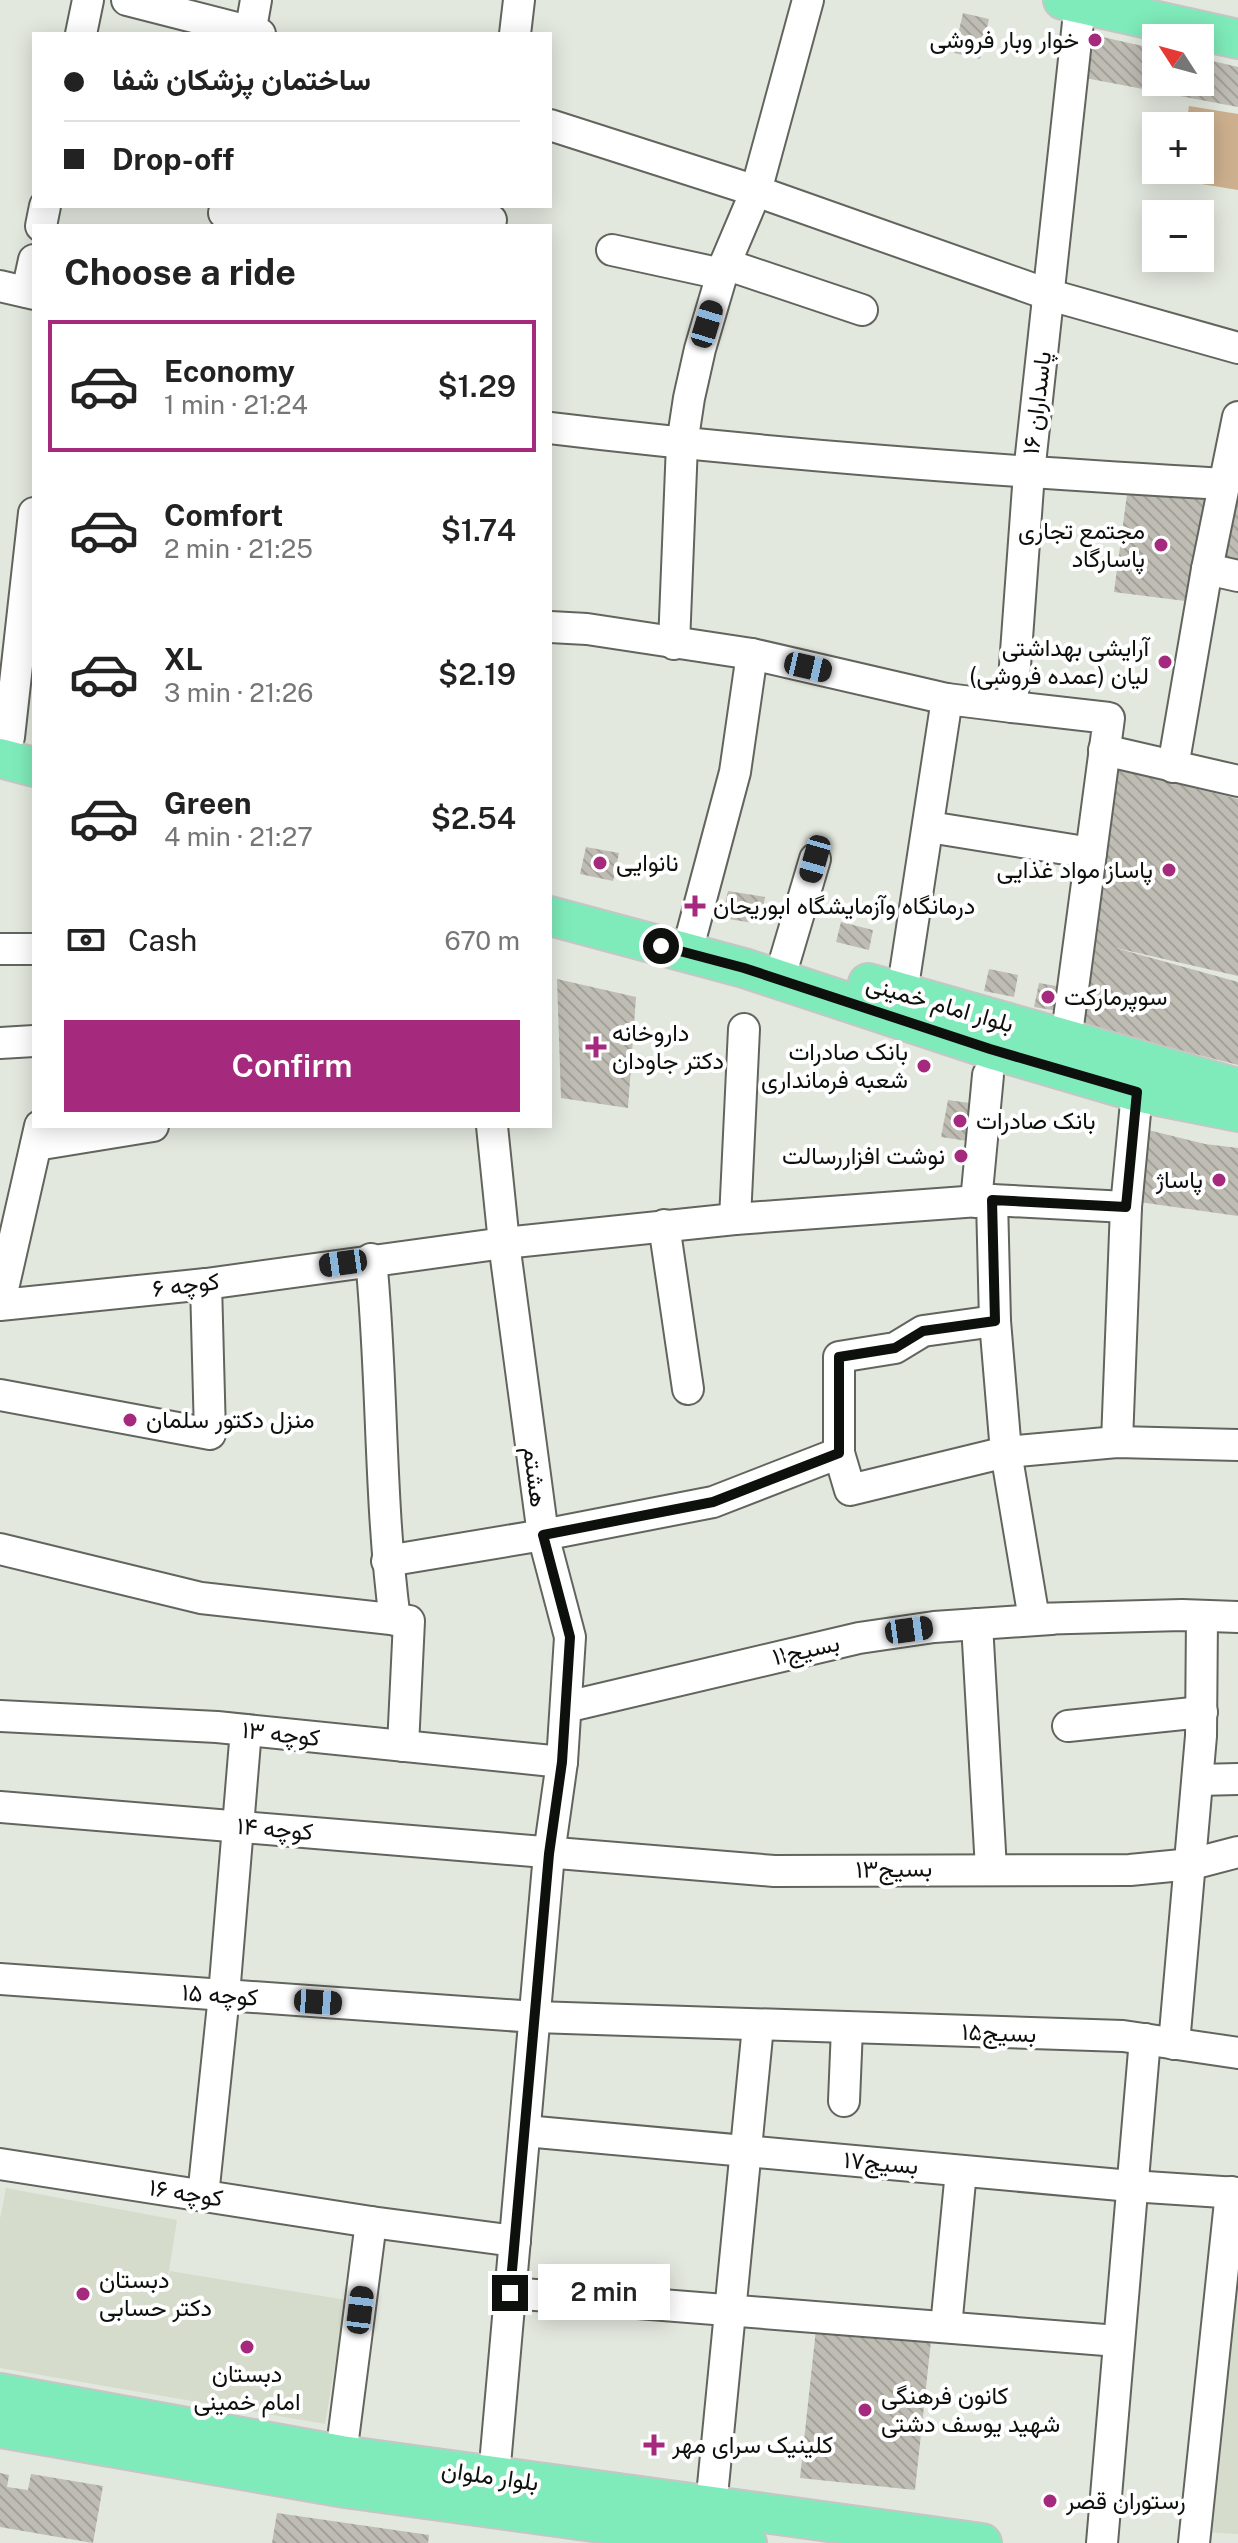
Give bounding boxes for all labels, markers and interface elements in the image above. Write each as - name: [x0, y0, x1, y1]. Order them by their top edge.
- north arrow: [1142, 24, 1214, 96]
- map controls: [1142, 24, 1214, 272]
- place label: خوار وبار فروشی: [930, 25, 1079, 55]
- marker: خوار وبار فروشی: [1086, 31, 1104, 49]
- text: ساختمان پزشکان شفا: [112, 61, 371, 97]
- button: +: [1142, 112, 1214, 184]
- text: Drop-off: [112, 141, 234, 177]
- button: −: [1142, 200, 1214, 272]
- text: Choose a ride: [64, 251, 296, 293]
- car: [689, 298, 725, 350]
- icon: car: [68, 350, 140, 422]
- street label: پاسداران ۱۶: [1016, 350, 1059, 456]
- text: Economy: [164, 353, 295, 389]
- text: $1.29: [437, 368, 516, 404]
- text: 1 min · 21:24: [164, 389, 308, 420]
- icon: car: [68, 494, 140, 566]
- text: Comfort: [164, 497, 283, 533]
- text: $1.74: [441, 512, 516, 548]
- place label: مجتمع تجاری پاسارگاد: [1018, 516, 1145, 575]
- text: 2 min · 21:25: [164, 533, 313, 564]
- marker: مجتمع تجاری پاسارگاد: [1152, 536, 1170, 554]
- place label: آرایشی بهداشتی لیان (عمده فروشی): [969, 633, 1151, 691]
- icon: car: [68, 638, 140, 710]
- text: XL: [164, 641, 203, 677]
- car: [782, 650, 834, 684]
- marker: آرایشی بهداشتی لیان (عمده فروشی): [1156, 653, 1174, 671]
- text: $2.19: [438, 656, 516, 692]
- text: 3 min · 21:26: [164, 677, 313, 708]
- icon: car: [68, 782, 140, 854]
- text: Green: [164, 785, 251, 821]
- text: $2.54: [431, 800, 516, 836]
- text: 4 min · 21:27: [164, 821, 313, 852]
- car: [797, 833, 833, 885]
- place label: نانوایی: [616, 848, 679, 878]
- marker: نانوایی: [591, 854, 609, 872]
- place label: پاساز مواد غذایی: [996, 855, 1153, 886]
- marker: پاساز مواد غذایی: [1160, 861, 1178, 879]
- place label: درمانگاه وآزمایشگاه ابوریحان: [713, 891, 975, 921]
- marker: درمانگاه وآزمایشگاه ابوریحان: [684, 895, 706, 917]
- icon: cash: [64, 918, 108, 962]
- text: Cash: [128, 922, 197, 958]
- text: 670 m: [444, 925, 520, 956]
- route start: [643, 928, 679, 964]
- street label: بلوار امام خمینی: [863, 969, 1017, 1040]
- place label: سوپرمارکت: [1064, 982, 1167, 1013]
- marker: سوپرمارکت: [1039, 988, 1057, 1006]
- place label: داروخانه دکتر جاودان: [612, 1018, 724, 1076]
- button: Confirm: [64, 1020, 520, 1112]
- place label: بانک صادرات شعبه فرمانداری: [761, 1037, 908, 1095]
- marker: داروخانه دکتر جاودان: [587, 1038, 605, 1056]
- marker: بانک صادرات شعبه فرمانداری: [915, 1057, 933, 1075]
- place label: بانک صادرات: [976, 1106, 1096, 1136]
- marker: بانک صادرات: [951, 1112, 969, 1130]
- place label: نوشت افزاررسالت: [782, 1141, 945, 1171]
- marker: نوشت افزاررسالت: [952, 1147, 970, 1165]
- place label: پاساژ: [1155, 1165, 1203, 1196]
- marker: پاساژ: [1210, 1171, 1228, 1189]
- car: [318, 1248, 368, 1278]
- street label: کوچه ۶: [151, 1266, 221, 1305]
- place label: منزل دکتور سلمان: [146, 1405, 315, 1435]
- marker: منزل دکتور سلمان: [121, 1411, 139, 1429]
- street label: هشتم: [515, 1445, 554, 1509]
- car: [884, 1615, 934, 1645]
- street label: بسیج۱۱: [770, 1628, 843, 1674]
- street label: کوچه ۱۳: [240, 1715, 322, 1754]
- street label: کوچه ۱۴: [236, 1811, 314, 1848]
- street label: بسیج۱۳: [855, 1853, 933, 1887]
- street label: کوچه ۱۵: [181, 1977, 259, 2014]
- car: [293, 1988, 343, 2016]
- street label: بسیج۱۵: [961, 2017, 1037, 2051]
- street label: بسیج۱۷: [842, 2145, 920, 2183]
- street label: کوچه ۱۶: [147, 2172, 225, 2215]
- place label: دبستان دکتر حسابی: [99, 2265, 212, 2323]
- callout: 2 min: [538, 2265, 670, 2321]
- route end: [492, 2275, 528, 2311]
- text: 2 min: [570, 2276, 638, 2307]
- marker: دبستان دکتر حسابی: [74, 2285, 92, 2303]
- car: [345, 2285, 375, 2335]
- marker: دبستان امام خمینی: [238, 2338, 256, 2356]
- place label: دبستان امام خمینی: [194, 2359, 300, 2418]
- place label: کانون فرهنگی شهید یوسف دشتی: [881, 2381, 1060, 2439]
- marker: کانون فرهنگی شهید یوسف دشتی: [856, 2401, 874, 2419]
- place label: کلینیک سرای مهر: [671, 2430, 833, 2460]
- marker: کلینیک سرای مهر: [643, 2434, 665, 2456]
- street label: بلوار ملوان: [439, 2454, 541, 2498]
- place label: رستوران قصر: [1065, 2486, 1186, 2516]
- marker: رستوران قصر: [1041, 2492, 1059, 2510]

